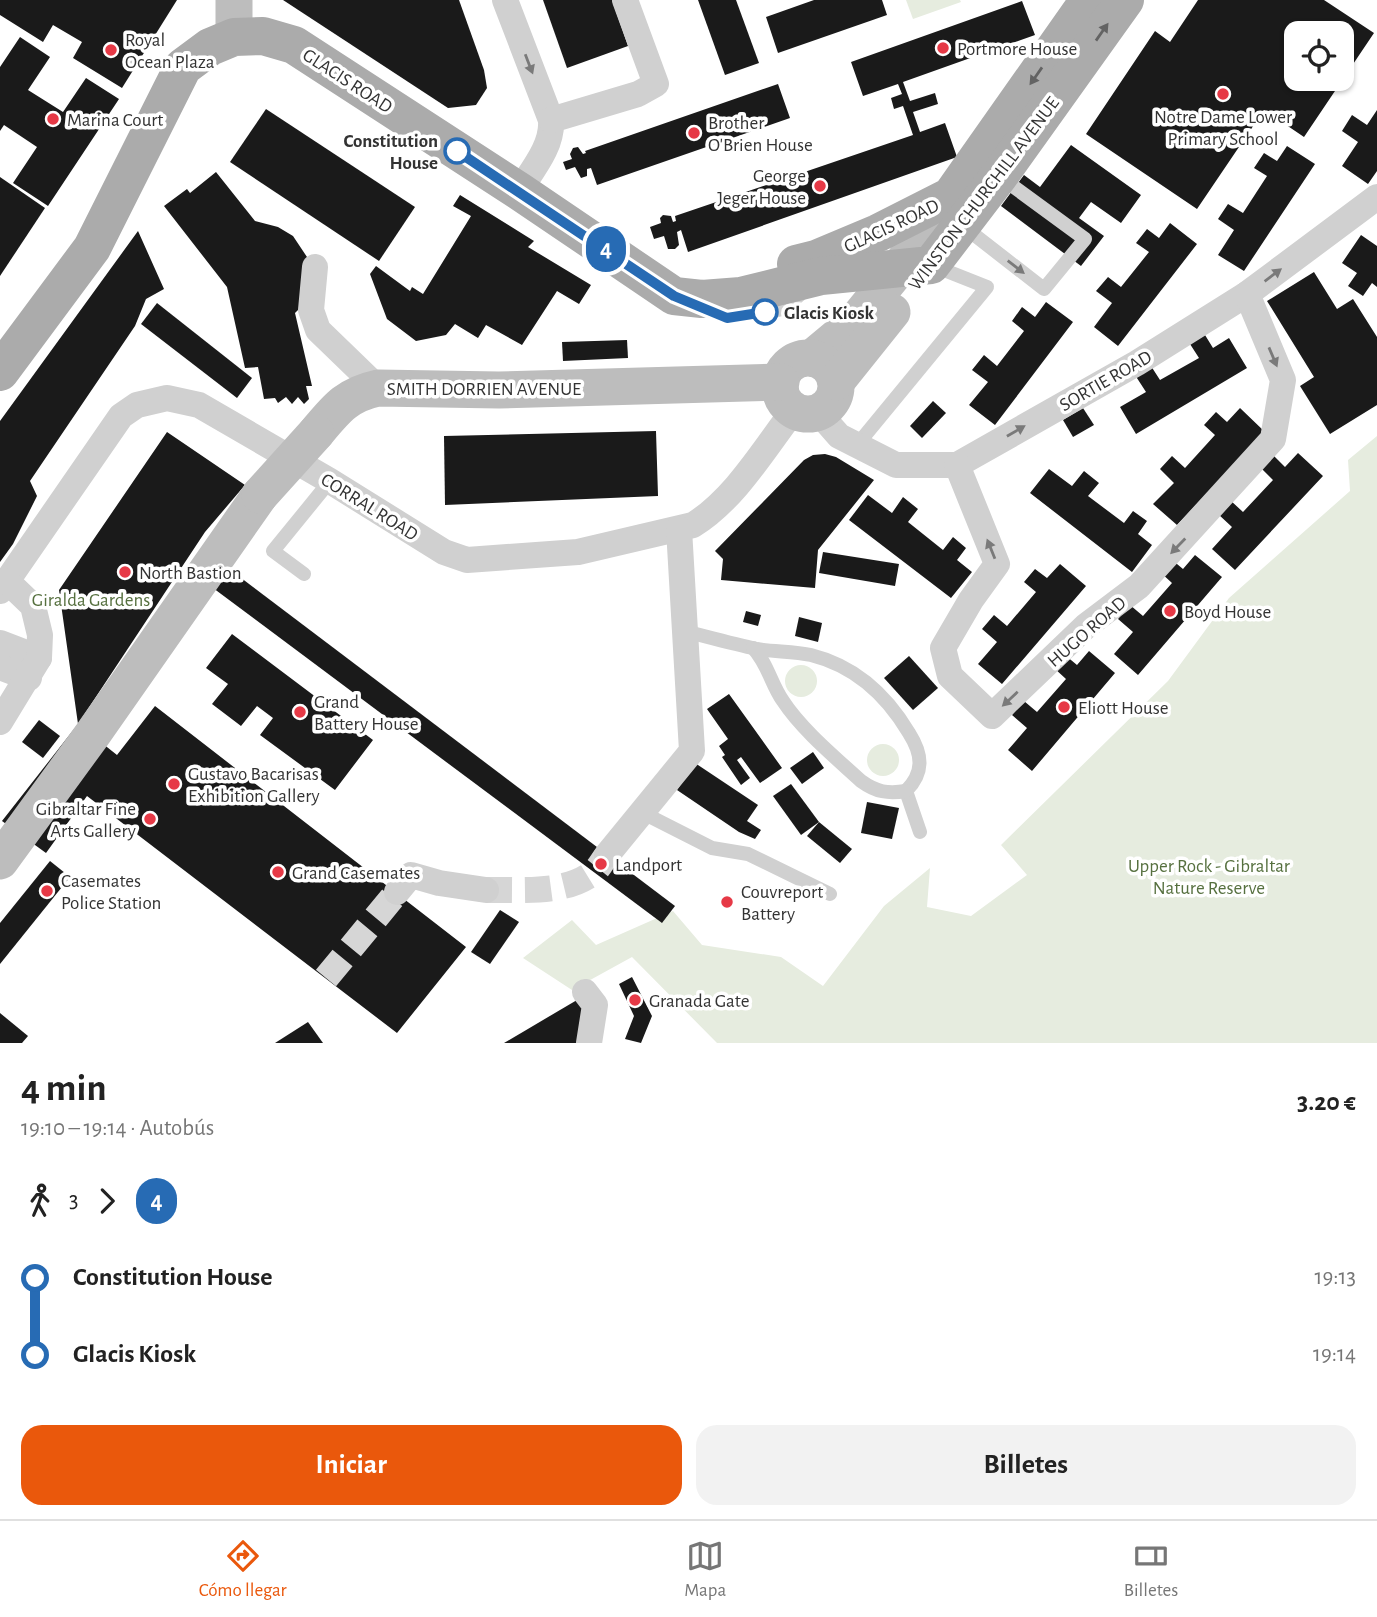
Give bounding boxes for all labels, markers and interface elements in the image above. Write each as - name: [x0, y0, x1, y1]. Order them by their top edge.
- map controls: [1284, 21, 1354, 91]
- button: locate: [1284, 21, 1354, 91]
- one-way arrow: [1095, 23, 1109, 41]
- place label: Royal Ocean Plaza: [125, 31, 215, 72]
- marker: Portmore House: [935, 40, 951, 56]
- place label: Portmore House: [957, 40, 1077, 59]
- marker: Royal Ocean Plaza: [103, 42, 119, 58]
- street label: GLACIS ROAD: [299, 45, 395, 117]
- one-way arrow: [524, 53, 535, 74]
- one-way arrow: [1029, 67, 1043, 85]
- marker: Notre Dame Lower Primary School: [1215, 86, 1231, 102]
- street label: WINSTON CHURCHILL AVENUE: [905, 94, 1063, 294]
- place label: Notre Dame Lower Primary School: [1154, 108, 1292, 149]
- marker: Marina Court: [45, 111, 61, 127]
- place label: Marina Court: [67, 111, 163, 130]
- place label: Brother O'Brien House: [708, 114, 813, 155]
- marker: Brother O'Brien House: [686, 125, 702, 141]
- place label: Constitution House: [343, 132, 438, 173]
- marker: Constitution House: [444, 138, 470, 164]
- place label: George Jeger House: [717, 167, 806, 208]
- marker: George Jeger House: [812, 178, 828, 194]
- street label: GLACIS ROAD: [841, 196, 942, 257]
- line badge: 4: [583, 226, 629, 272]
- text: 4: [600, 237, 612, 261]
- one-way arrow: [1007, 259, 1025, 273]
- one-way arrow: [1264, 268, 1282, 282]
- marker: Glacis Kiosk: [752, 299, 778, 325]
- place label: Glacis Kiosk: [784, 304, 874, 323]
- street label: SORTIE ROAD: [1056, 347, 1155, 415]
- one-way arrow: [1268, 347, 1279, 368]
- street label: SMITH DORRIEN AVENUE: [387, 380, 581, 399]
- one-way arrow: [1007, 425, 1026, 437]
- street label: CORRAL ROAD: [317, 470, 421, 545]
- one-way arrow: [1170, 537, 1186, 554]
- one-way arrow: [985, 539, 996, 560]
- marker: North Bastion: [117, 564, 133, 580]
- place label: North Bastion: [139, 564, 242, 583]
- park label: Giralda Gardens: [32, 591, 150, 610]
- street label: HUGO ROAD: [1044, 593, 1130, 671]
- marker: Boyd House: [1162, 603, 1178, 619]
- place label: Boyd House: [1184, 603, 1271, 622]
- one-way arrow: [1001, 691, 1019, 707]
- place label: Grand Battery House: [314, 693, 419, 734]
- marker: Eliott House: [1056, 699, 1072, 715]
- place label: Eliott House: [1078, 699, 1168, 718]
- marker: Grand Battery House: [292, 704, 308, 720]
- place label: Gustavo Bacarisas Exhibition Gallery: [188, 765, 320, 806]
- marker: Gustavo Bacarisas Exhibition Gallery: [166, 776, 182, 792]
- place label: Gibraltar Fine Arts Gallery: [36, 800, 136, 841]
- marker: Gibraltar Fine Arts Gallery: [142, 811, 158, 827]
- marker: Landport: [593, 856, 609, 872]
- place label: Landport: [615, 856, 682, 875]
- park label: Upper Rock - Gibraltar Nature Reserve: [1128, 857, 1290, 898]
- marker: Grand Casemates: [270, 864, 286, 880]
- place label: Grand Casemates: [292, 864, 420, 883]
- place label: Casemates Police Station: [61, 872, 161, 913]
- marker: Casemates Police Station: [39, 883, 55, 899]
- place label: Couvreport Battery: [741, 883, 823, 924]
- marker: Couvreport Battery: [719, 894, 735, 910]
- marker: Granada Gate: [627, 992, 643, 1008]
- place label: Granada Gate: [649, 992, 749, 1011]
- text: 4 min: [21, 1070, 107, 1108]
- text: 3.20 €: [1297, 1089, 1356, 1115]
- text: 19:10 – 19:14 · Autobús: [21, 1117, 214, 1140]
- icon: walk: [21, 1182, 59, 1220]
- icon: forward: [88, 1182, 126, 1220]
- text: 3: [69, 1189, 78, 1212]
- text: 4: [150, 1189, 163, 1213]
- text: Constitution House: [73, 1264, 273, 1290]
- text: 19:13: [1315, 1266, 1356, 1289]
- text: Glacis Kiosk: [73, 1341, 196, 1367]
- text: 19:14: [1313, 1343, 1356, 1366]
- button: Iniciar: [21, 1425, 682, 1505]
- button: Billetes: [696, 1425, 1356, 1505]
- tab: Cómo llegar: [199, 1537, 287, 1602]
- tab: Mapa: [684, 1537, 726, 1602]
- tab: Billetes: [1124, 1537, 1178, 1602]

